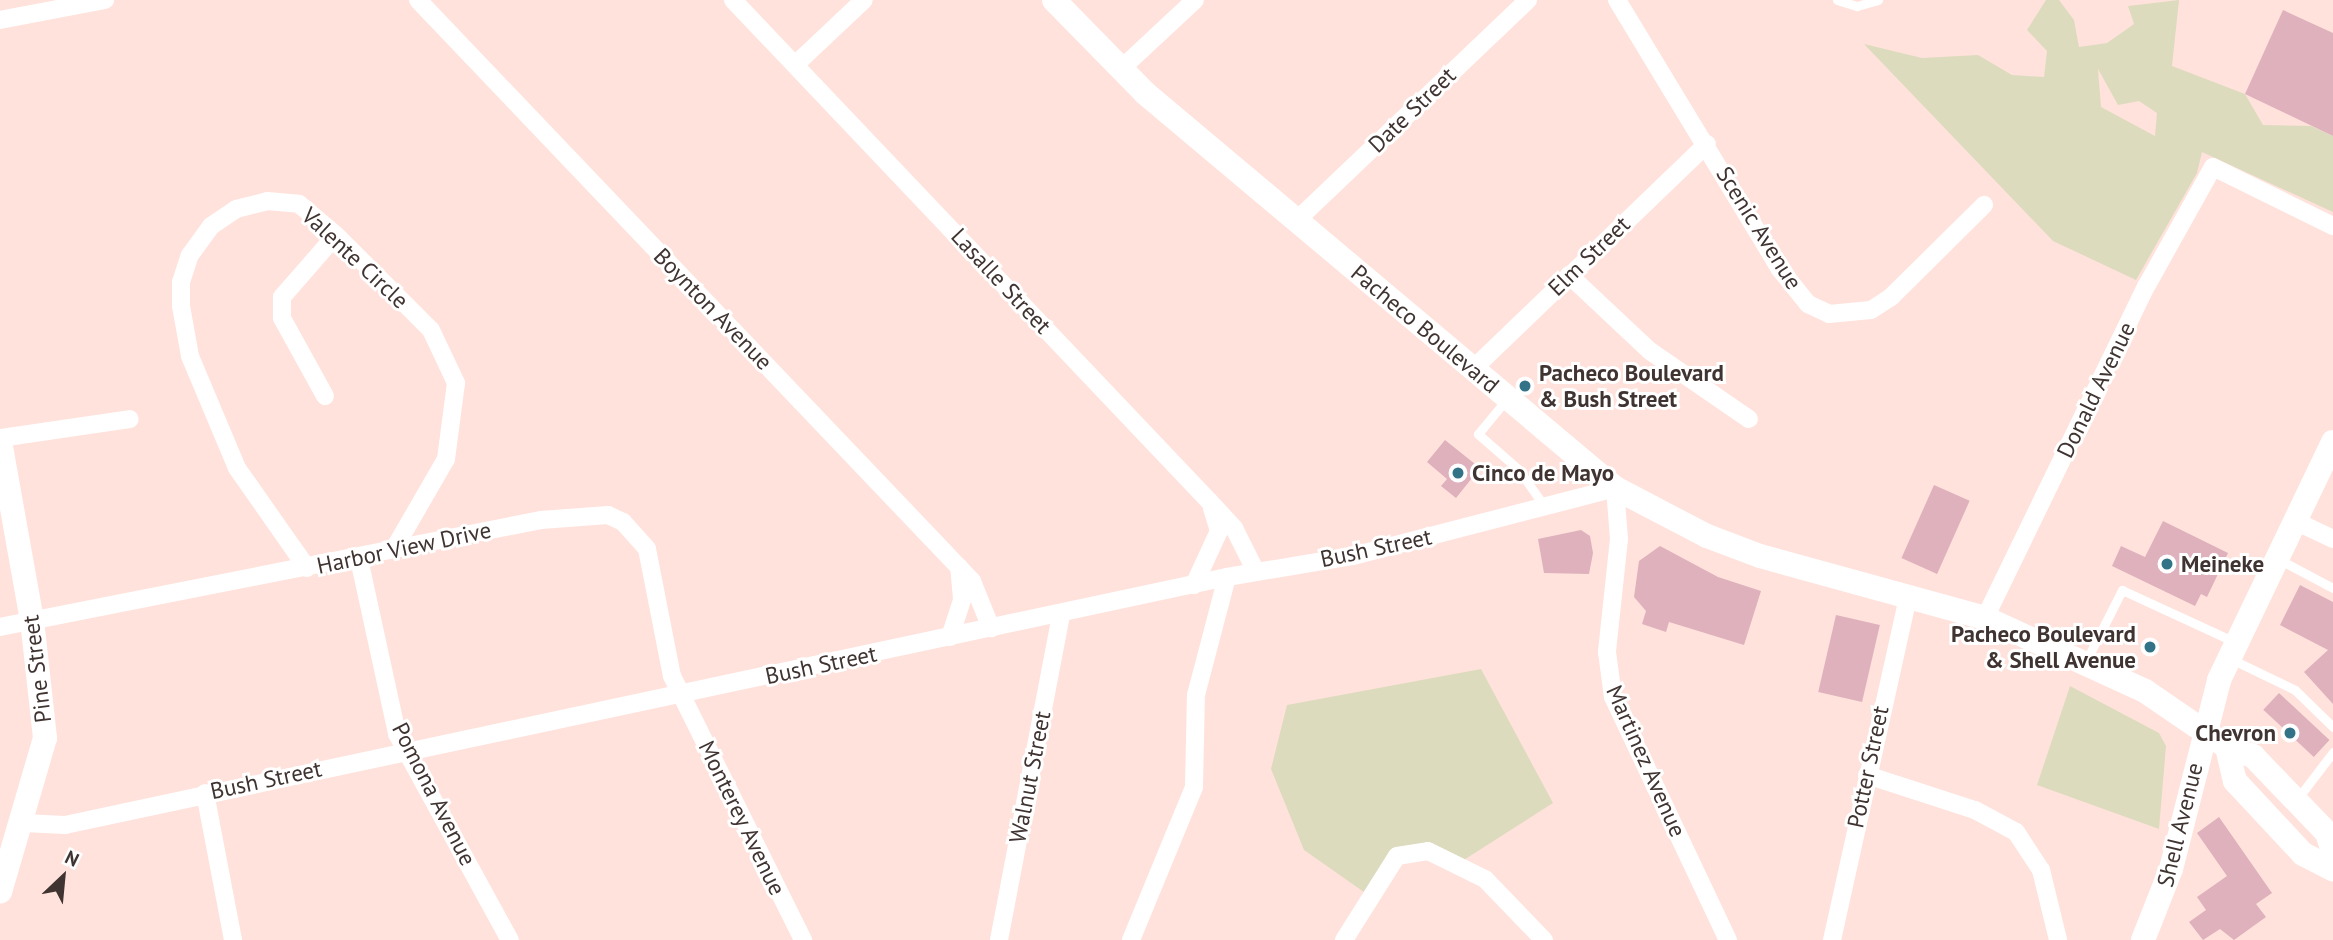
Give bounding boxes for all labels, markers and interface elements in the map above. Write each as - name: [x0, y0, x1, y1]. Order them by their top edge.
- street label: Date Street: [1363, 62, 1461, 158]
- street label: Scenic Avenue: [1710, 161, 1808, 295]
- street label: Valente Circle: [296, 202, 414, 314]
- street label: Elm Street: [1543, 210, 1635, 302]
- street label: Lasalle Street: [945, 223, 1057, 339]
- street label: Boynton Avenue: [648, 242, 778, 376]
- street label: Pacheco Boulevard: [1345, 259, 1505, 399]
- street label: Donald Avenue: [2051, 317, 2141, 463]
- place label: Pacheco Boulevard & Bush Street: [1539, 359, 1724, 413]
- marker: Pacheco Boulevard & Bush Street: [1517, 378, 1533, 394]
- place label: Cinco de Mayo: [1472, 459, 1614, 487]
- marker: Cinco de Mayo: [1450, 465, 1466, 481]
- street label: Harbor View Drive: [314, 516, 494, 580]
- street label: Bush Street: [1318, 523, 1434, 573]
- place label: Meineke: [2181, 550, 2264, 578]
- marker: Meineke: [2159, 556, 2175, 572]
- street label: Pine Street: [17, 614, 57, 724]
- place label: Pacheco Boulevard & Shell Avenue: [1951, 620, 2136, 674]
- marker: Pacheco Boulevard & Shell Avenue: [2142, 639, 2158, 655]
- street label: Bush Street: [763, 640, 879, 690]
- street label: Martinez Avenue: [1600, 680, 1692, 842]
- street label: Potter Street: [1842, 703, 1894, 831]
- street label: Walnut Street: [1004, 709, 1056, 845]
- street label: Pomona Avenue: [386, 718, 482, 870]
- place label: Chevron: [2195, 719, 2276, 747]
- marker: Chevron: [2282, 725, 2298, 741]
- street label: Monterey Avenue: [692, 736, 792, 900]
- street label: Bush Street: [208, 755, 324, 805]
- street label: Shell Avenue: [2151, 760, 2209, 890]
- north arrow: [28, 842, 98, 912]
- text: N: [61, 845, 83, 872]

